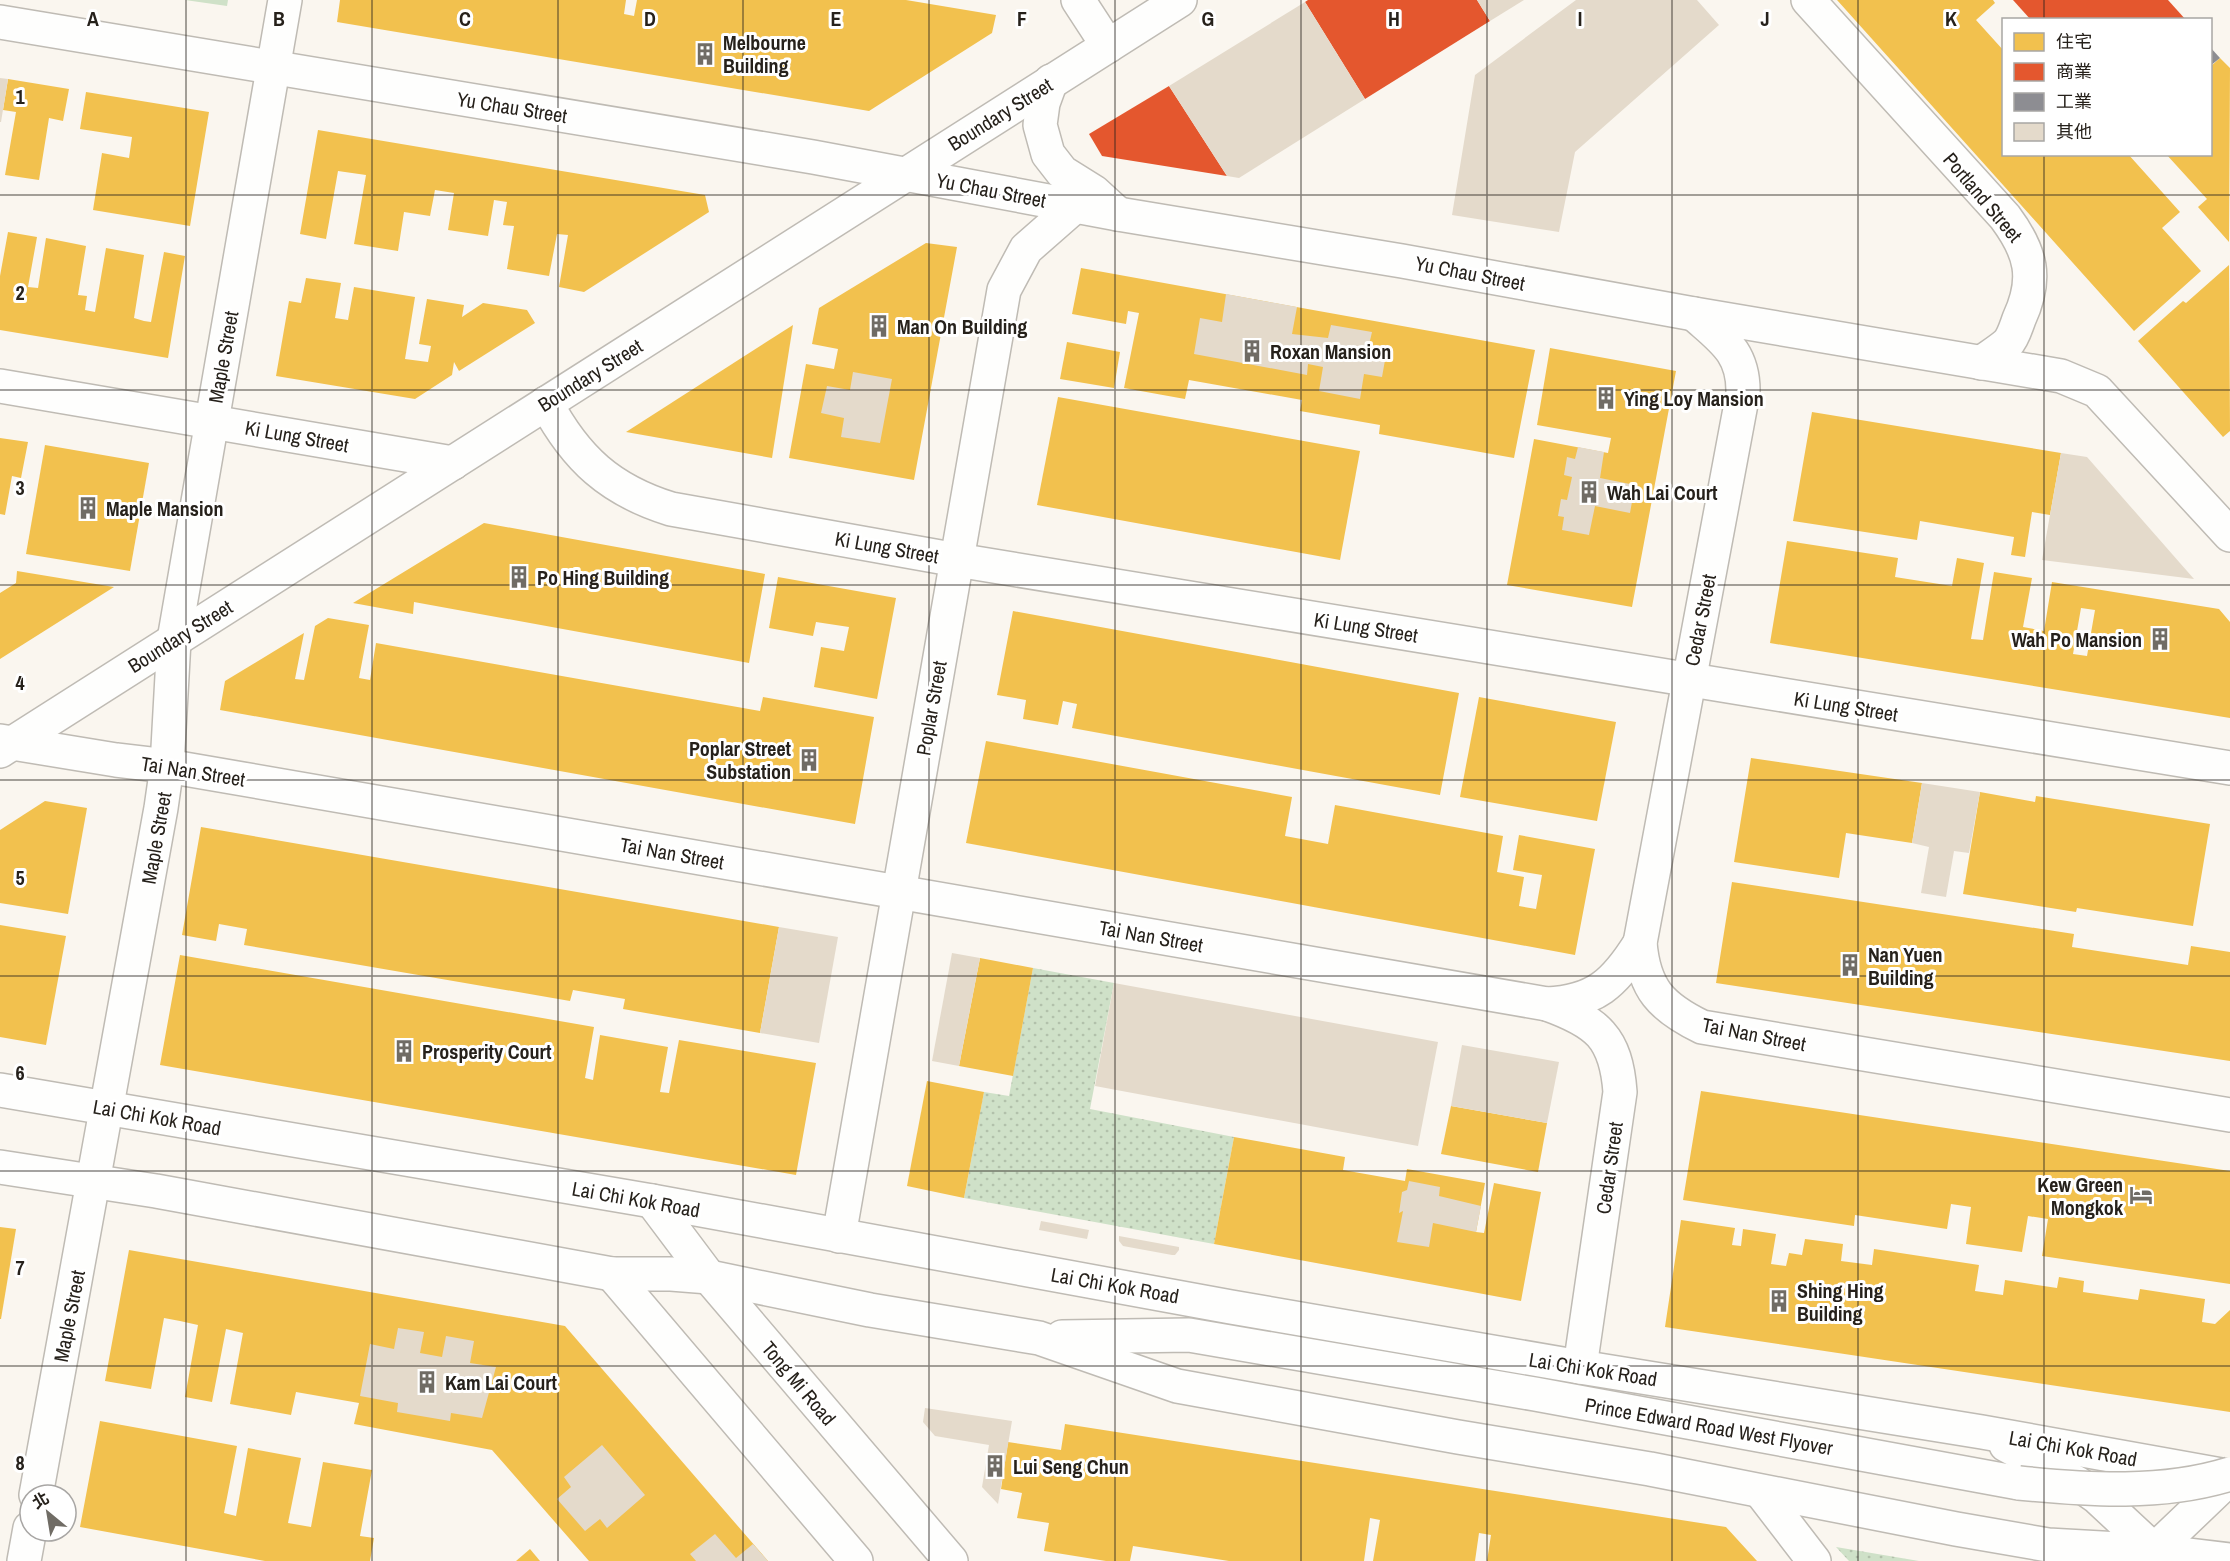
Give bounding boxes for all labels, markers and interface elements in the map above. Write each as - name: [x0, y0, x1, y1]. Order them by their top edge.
- text: A: [87, 5, 99, 32]
- text: B: [273, 5, 285, 32]
- text: C: [459, 5, 471, 32]
- text: D: [644, 5, 656, 32]
- text: E: [831, 5, 842, 32]
- text: F: [1017, 5, 1027, 32]
- text: G: [1202, 5, 1214, 32]
- text: H: [1388, 5, 1400, 32]
- text: I: [1578, 5, 1582, 32]
- text: J: [1760, 5, 1770, 32]
- text: K: [1945, 5, 1957, 32]
- legend: [2002, 18, 2212, 156]
- place label: Melbourne Building: [723, 29, 806, 79]
- text: 住宅: [2056, 29, 2092, 54]
- building icon: Melbourne Building: [692, 41, 718, 67]
- text: 商業: [2056, 59, 2092, 84]
- street label: Boundary Street: [943, 71, 1058, 157]
- text: 1: [15, 83, 25, 110]
- street label: Yu Chau Street: [455, 85, 569, 129]
- text: 工業: [2056, 89, 2092, 114]
- text: 其他: [2056, 119, 2092, 144]
- street label: Portland Street: [1937, 146, 2029, 248]
- street label: Yu Chau Street: [934, 166, 1049, 214]
- street label: Yu Chau Street: [1413, 249, 1528, 297]
- text: 2: [15, 279, 25, 306]
- street label: Maple Street: [202, 308, 244, 405]
- building icon: Man On Building: [866, 313, 892, 339]
- place label: Man On Building: [897, 313, 1027, 340]
- street label: Boundary Street: [533, 332, 648, 418]
- building icon: Roxan Mansion: [1239, 338, 1265, 364]
- place label: Roxan Mansion: [1270, 338, 1391, 365]
- building icon: Ying Loy Mansion: [1593, 385, 1619, 411]
- place label: Ying Loy Mansion: [1624, 385, 1764, 412]
- street label: Ki Lung Street: [243, 414, 351, 458]
- text: 3: [15, 474, 25, 501]
- building icon: Wah Lai Court: [1576, 479, 1602, 505]
- place label: Wah Lai Court: [1607, 479, 1718, 506]
- building icon: Maple Mansion: [75, 495, 101, 521]
- place label: Maple Mansion: [106, 495, 224, 522]
- street label: Ki Lung Street: [833, 525, 941, 569]
- building icon: Po Hing Building: [506, 564, 532, 590]
- place label: Po Hing Building: [537, 564, 669, 591]
- street label: Cedar Street: [1678, 571, 1722, 668]
- street label: Boundary Street: [123, 593, 238, 679]
- street label: Ki Lung Street: [1312, 605, 1420, 649]
- place label: Wah Po Mansion: [2011, 626, 2142, 653]
- building icon: Wah Po Mansion: [2147, 626, 2173, 652]
- street label: Poplar Street: [909, 658, 953, 757]
- text: 4: [15, 669, 25, 696]
- street label: Ki Lung Street: [1792, 684, 1900, 728]
- place label: Poplar Street Substation: [689, 735, 792, 785]
- building icon: Poplar Street Substation: [796, 747, 822, 773]
- street label: Tai Nan Street: [139, 749, 247, 793]
- street label: Maple Street: [135, 789, 177, 886]
- street label: Tai Nan Street: [618, 831, 727, 876]
- text: 5: [15, 864, 25, 891]
- street label: Tai Nan Street: [1097, 914, 1206, 959]
- place label: Nan Yuen Building: [1868, 941, 1942, 991]
- building icon: Nan Yuen Building: [1837, 952, 1863, 978]
- street label: Tai Nan Street: [1700, 1011, 1809, 1057]
- building icon: Prosperity Court: [391, 1038, 417, 1064]
- place label: Prosperity Court: [422, 1038, 552, 1065]
- text: 6: [15, 1059, 25, 1086]
- street label: Lai Chi Kok Road: [91, 1092, 223, 1142]
- street label: Cedar Street: [1589, 1120, 1629, 1216]
- place label: Kew Green Mongkok: [2037, 1171, 2124, 1221]
- street label: Lai Chi Kok Road: [570, 1174, 702, 1224]
- hotel icon: Kew Green Mongkok: [2128, 1182, 2154, 1208]
- text: 7: [15, 1254, 25, 1281]
- street label: Lai Chi Kok Road: [1049, 1260, 1181, 1310]
- street label: Maple Street: [47, 1267, 91, 1364]
- place label: Shing Hing Building: [1797, 1277, 1884, 1327]
- building icon: Shing Hing Building: [1766, 1288, 1792, 1314]
- street label: Tong Mi Road: [756, 1335, 842, 1431]
- street label: Lai Chi Kok Road: [1527, 1346, 1659, 1392]
- building icon: Kam Lai Court: [414, 1369, 440, 1395]
- place label: Kam Lai Court: [445, 1369, 558, 1396]
- street label: Prince Edward Road West Flyover: [1583, 1391, 1836, 1461]
- street label: Lai Chi Kok Road: [2007, 1423, 2139, 1473]
- text: 8: [15, 1449, 25, 1476]
- building icon: Lui Seng Chun: [982, 1453, 1008, 1479]
- place label: Lui Seng Chun: [1013, 1453, 1129, 1480]
- north arrow: [18, 1483, 78, 1543]
- text: 北: [28, 1486, 53, 1514]

